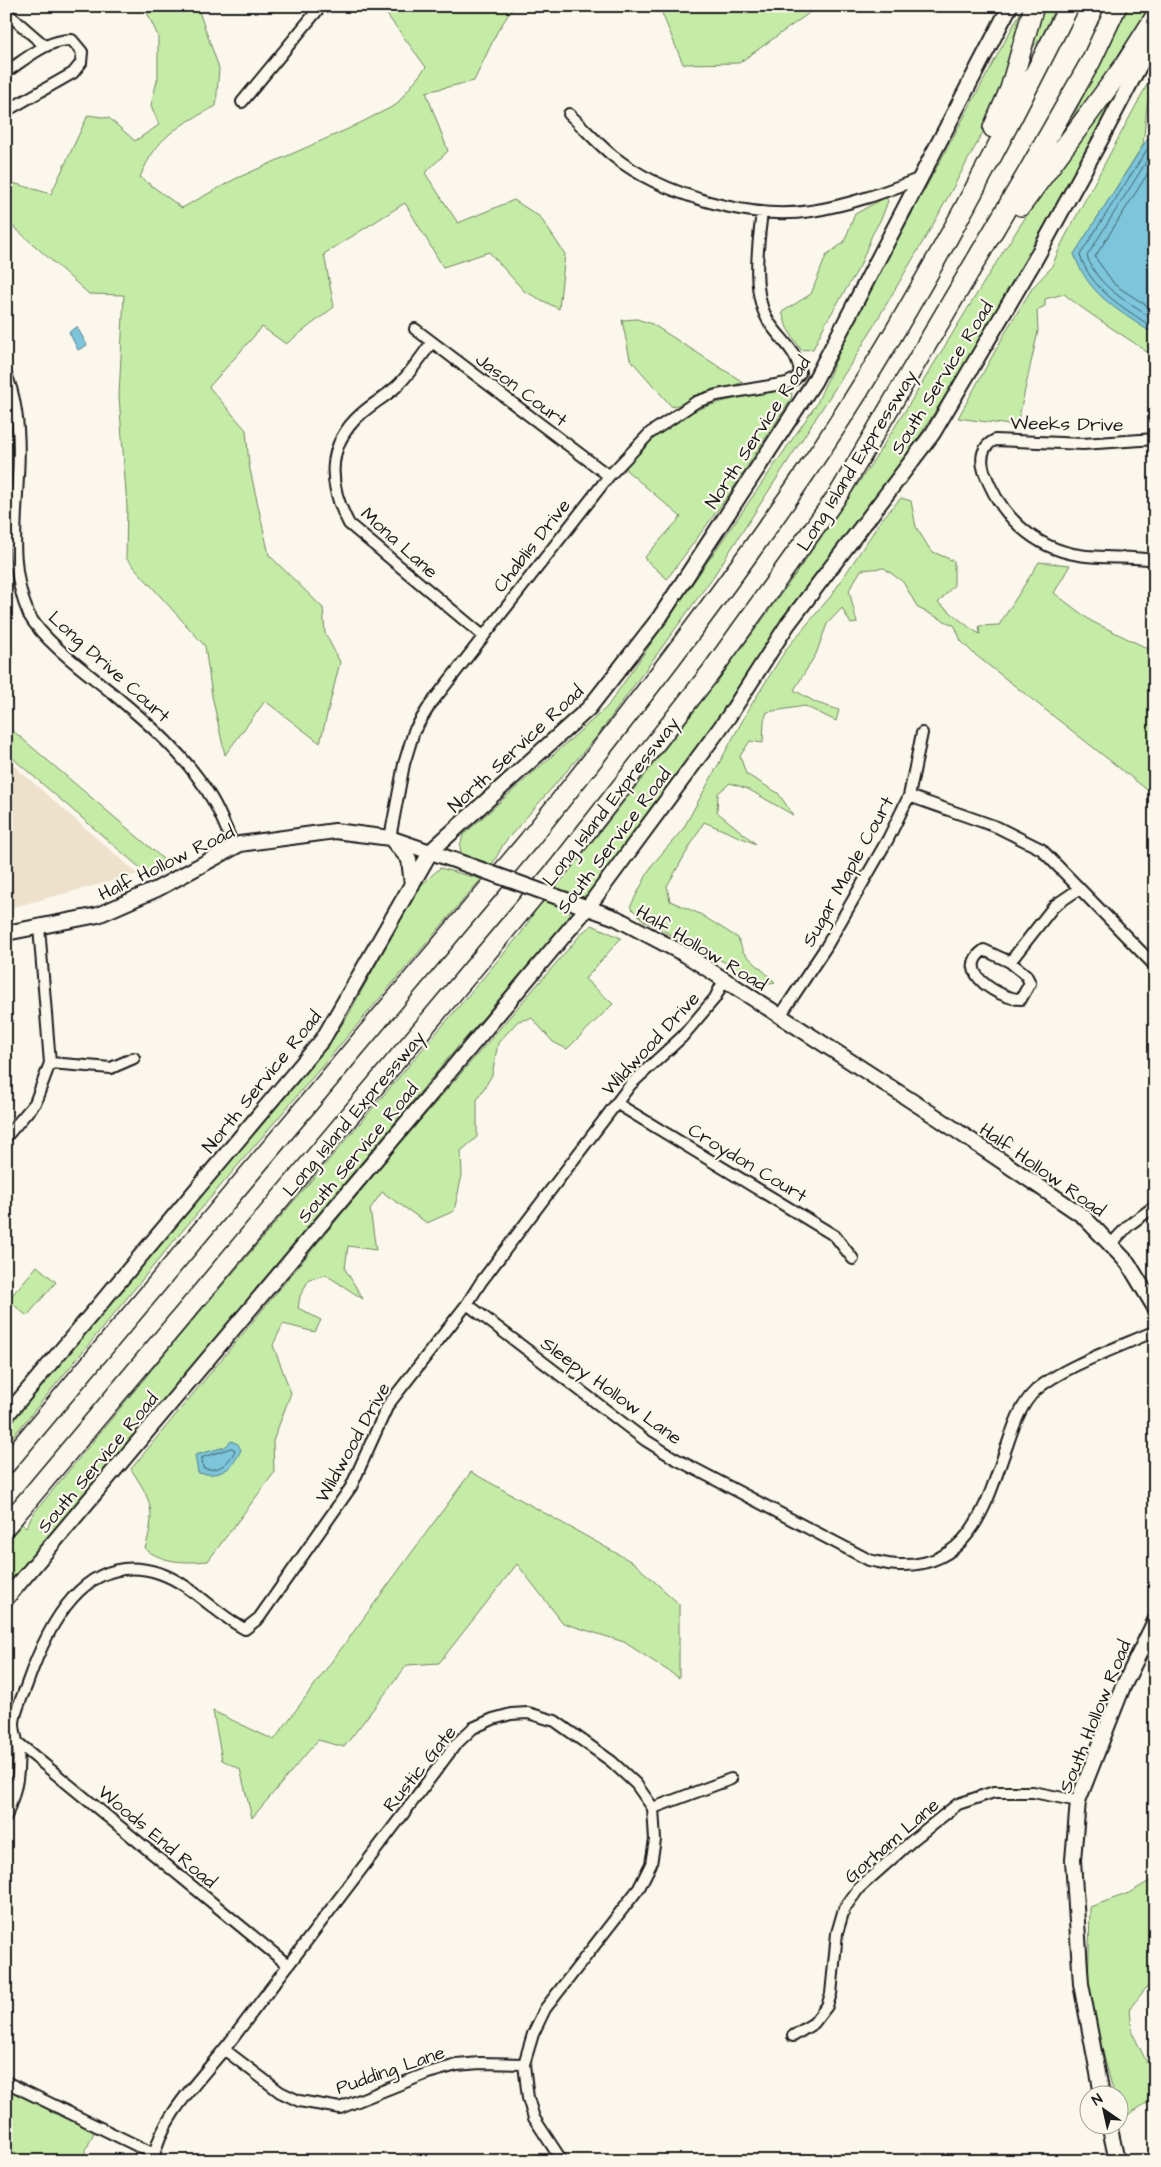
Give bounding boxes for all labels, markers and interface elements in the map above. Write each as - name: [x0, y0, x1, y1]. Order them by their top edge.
- street label: South Service Road: [884, 296, 1001, 460]
- street label: Jason Court: [469, 347, 573, 434]
- street label: North Service Road: [699, 351, 818, 514]
- street label: Long Island Expressway: [791, 365, 925, 557]
- street label: Weeks Drive: [1010, 410, 1124, 439]
- street label: Chablis Drive: [487, 493, 577, 598]
- street label: Mona Lane: [354, 501, 444, 585]
- street label: Long Drive Court: [41, 605, 176, 730]
- street label: North Service Road: [442, 679, 590, 819]
- street label: Long Island Expressway: [536, 711, 687, 893]
- street label: South Service Road: [550, 762, 678, 920]
- street label: Sugar Maple Court: [796, 791, 902, 952]
- street label: Half Hollow Road: [94, 819, 240, 908]
- street label: Half Hollow Road: [631, 898, 772, 998]
- street label: Wildwood Drive: [596, 986, 706, 1102]
- street label: North Service Road: [196, 1004, 329, 1159]
- street label: Long Island Expressway: [277, 1025, 433, 1203]
- street label: South Service Road: [291, 1076, 425, 1229]
- street label: Croydon Court: [682, 1117, 812, 1211]
- street label: Half Hollow Road: [974, 1117, 1111, 1224]
- street label: Sleepy Hollow Lane: [534, 1331, 687, 1453]
- street label: Wildwood Drive: [309, 1378, 397, 1508]
- street label: South Service Road: [31, 1386, 165, 1539]
- street label: South Hollow Road: [1052, 1636, 1138, 1797]
- street label: Rustic Gate: [377, 1720, 463, 1818]
- street label: Woods End Road: [92, 1779, 223, 1895]
- street label: Gorham Lane: [838, 1792, 946, 1890]
- street label: Pudding Lane: [332, 2039, 449, 2103]
- north arrow: [1078, 2084, 1128, 2134]
- text: N: [1088, 2089, 1107, 2111]

